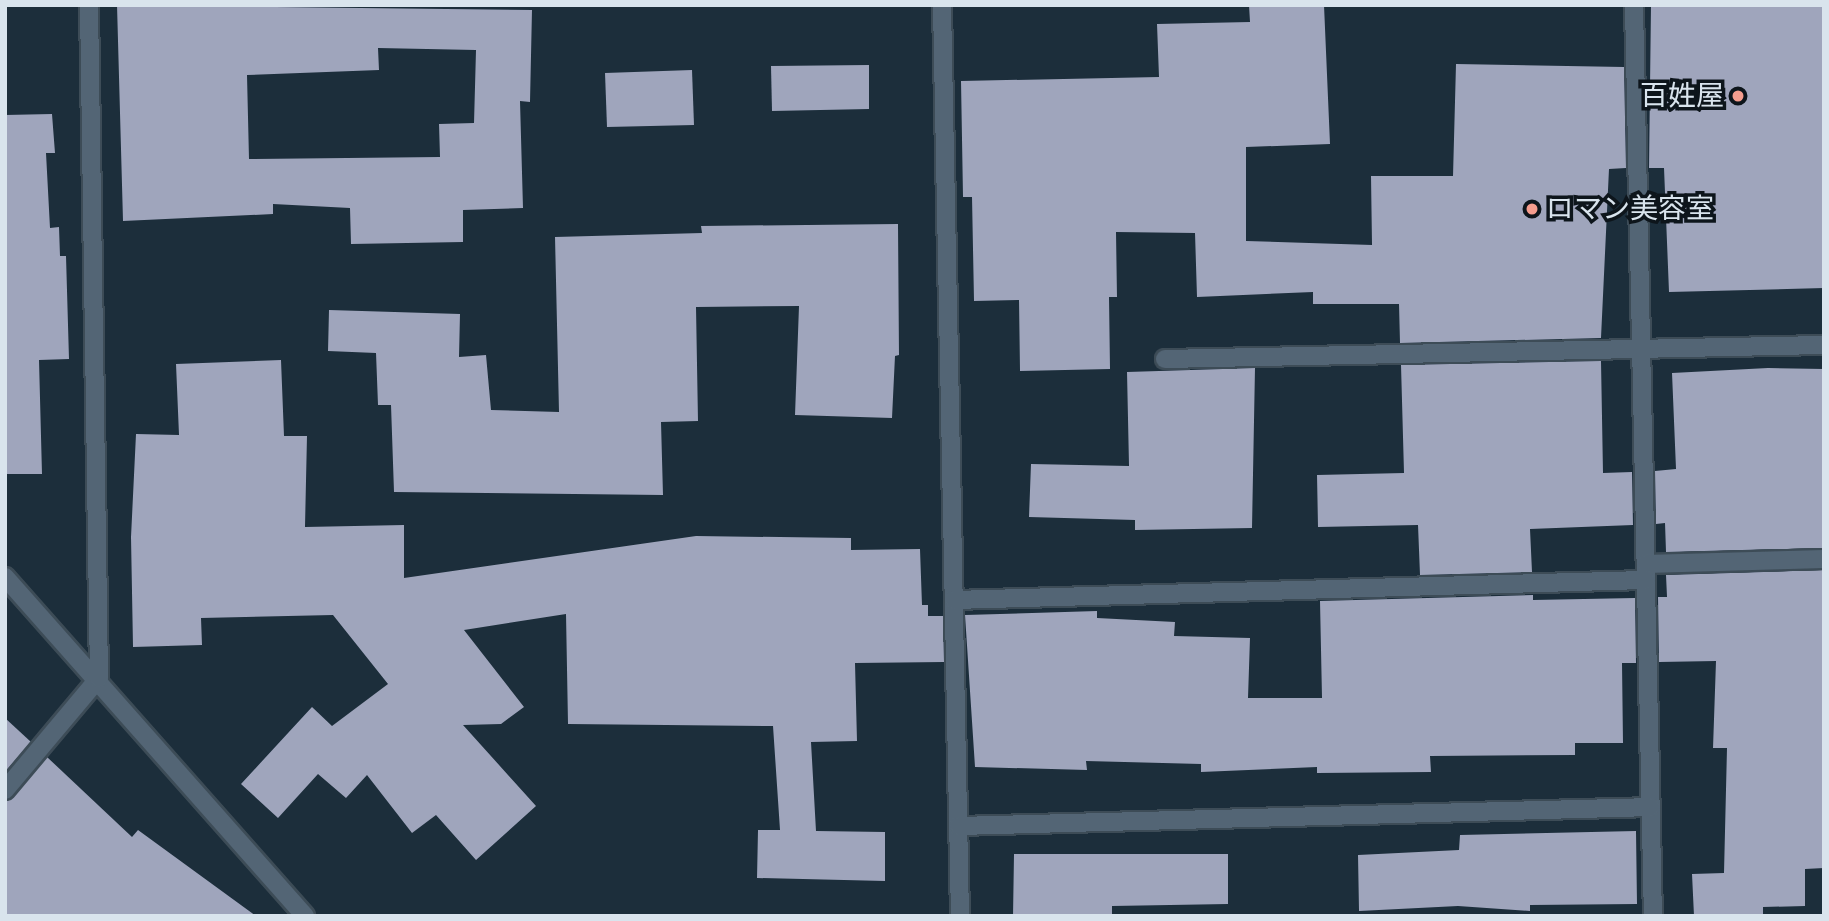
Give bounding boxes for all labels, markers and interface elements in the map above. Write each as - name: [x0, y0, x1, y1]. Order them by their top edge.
- place label: 百姓屋: [1640, 79, 1724, 113]
- marker: 百姓屋: [1730, 88, 1746, 104]
- place label: ロマン美容室: [1546, 192, 1714, 226]
- marker: ロマン美容室: [1524, 201, 1540, 217]

